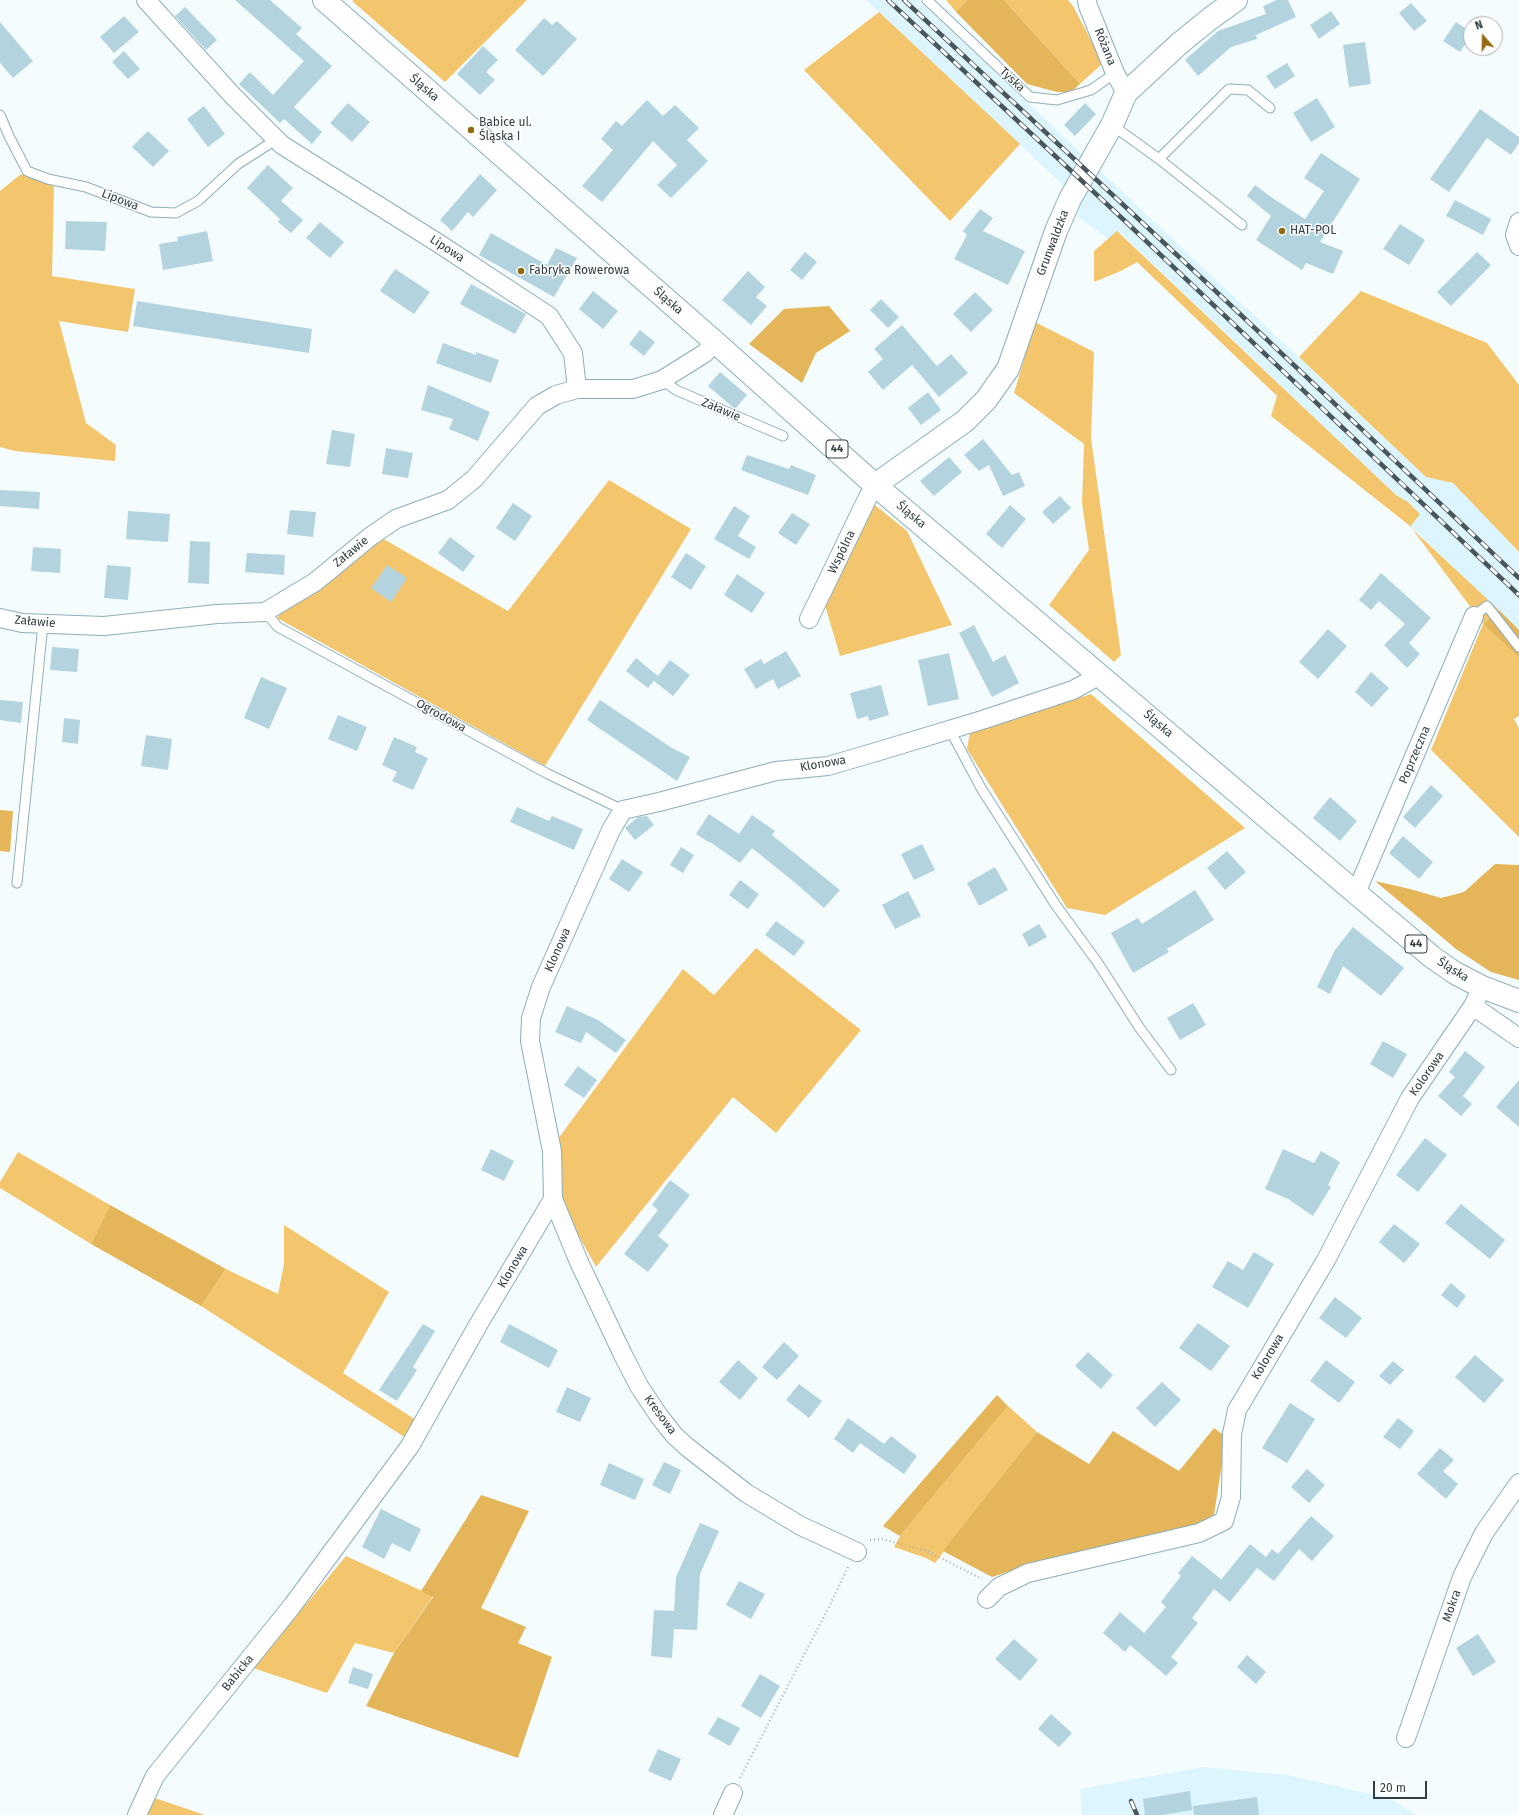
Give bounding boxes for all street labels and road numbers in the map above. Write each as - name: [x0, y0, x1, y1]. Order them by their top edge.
- street label: Różana: [1091, 26, 1119, 68]
- street label: Tyska: [996, 65, 1028, 95]
- street label: Śląska: [406, 71, 442, 105]
- street label: Lipowa: [99, 186, 141, 214]
- street label: Grunwaldzka: [1034, 208, 1072, 278]
- street label: Lipowa: [427, 232, 467, 266]
- street label: Śląska: [650, 284, 686, 318]
- street label: Załawie: [699, 395, 743, 425]
- road number: 44: [826, 440, 848, 458]
- street label: Śląska: [893, 498, 929, 532]
- street label: Wspólna: [825, 528, 859, 576]
- street label: Załawie: [330, 533, 372, 571]
- street label: Załawie: [14, 613, 56, 631]
- street label: Ogrodowa: [413, 696, 469, 736]
- street label: Śląska: [1140, 707, 1176, 741]
- street label: Poprzeczna: [1396, 724, 1434, 786]
- street label: Klonowa: [799, 753, 847, 775]
- street label: Klonowa: [542, 926, 574, 974]
- road number: 44: [1405, 935, 1427, 953]
- street label: Śląska: [1435, 955, 1471, 985]
- street label: Kolorowa: [1407, 1049, 1447, 1099]
- street label: Klonowa: [495, 1243, 531, 1291]
- street label: Kolorowa: [1249, 1332, 1287, 1382]
- street label: Kresowa: [641, 1393, 679, 1437]
- street label: Mokra: [1440, 1588, 1464, 1624]
- street label: Babicka: [219, 1652, 257, 1694]

